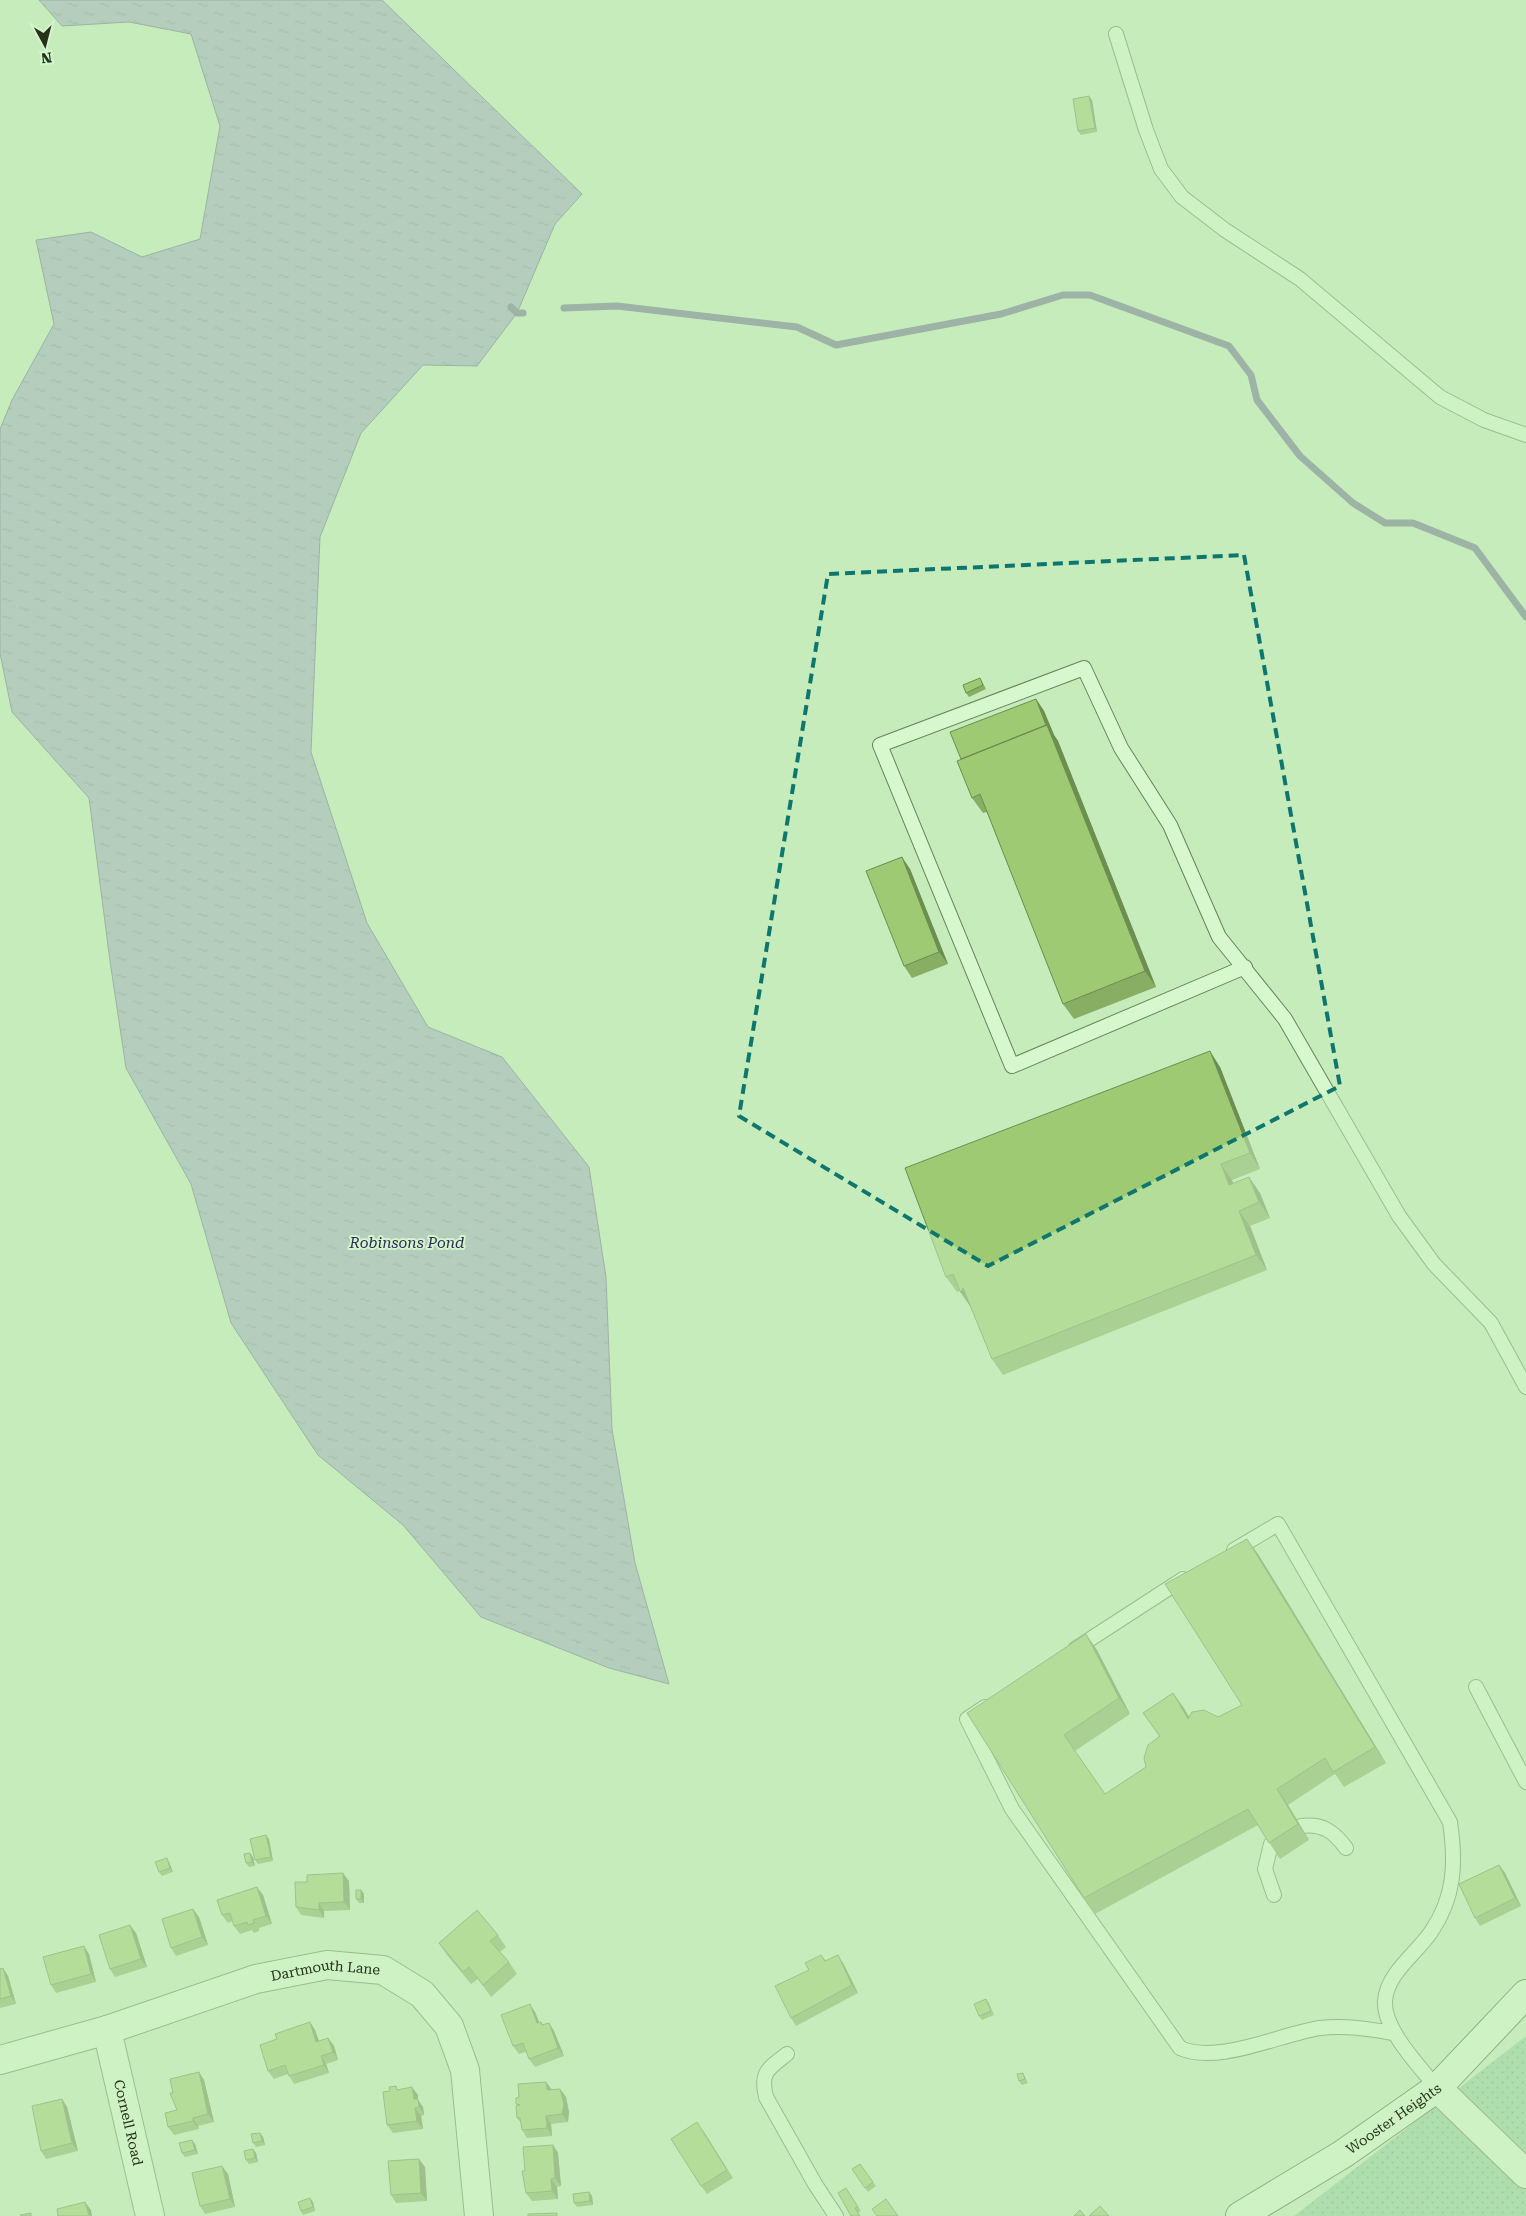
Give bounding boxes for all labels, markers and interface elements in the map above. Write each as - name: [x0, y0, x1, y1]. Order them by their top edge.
- north arrow: [20, 20, 70, 70]
- text: N: [40, 49, 53, 67]
- water label: Robinsons Pond: [349, 1234, 464, 1252]
- street label: Dartmouth Lane: [269, 1957, 381, 1984]
- street label: Cornell Road: [111, 2078, 146, 2167]
- street label: Wooster Heights: [1343, 2080, 1444, 2157]

